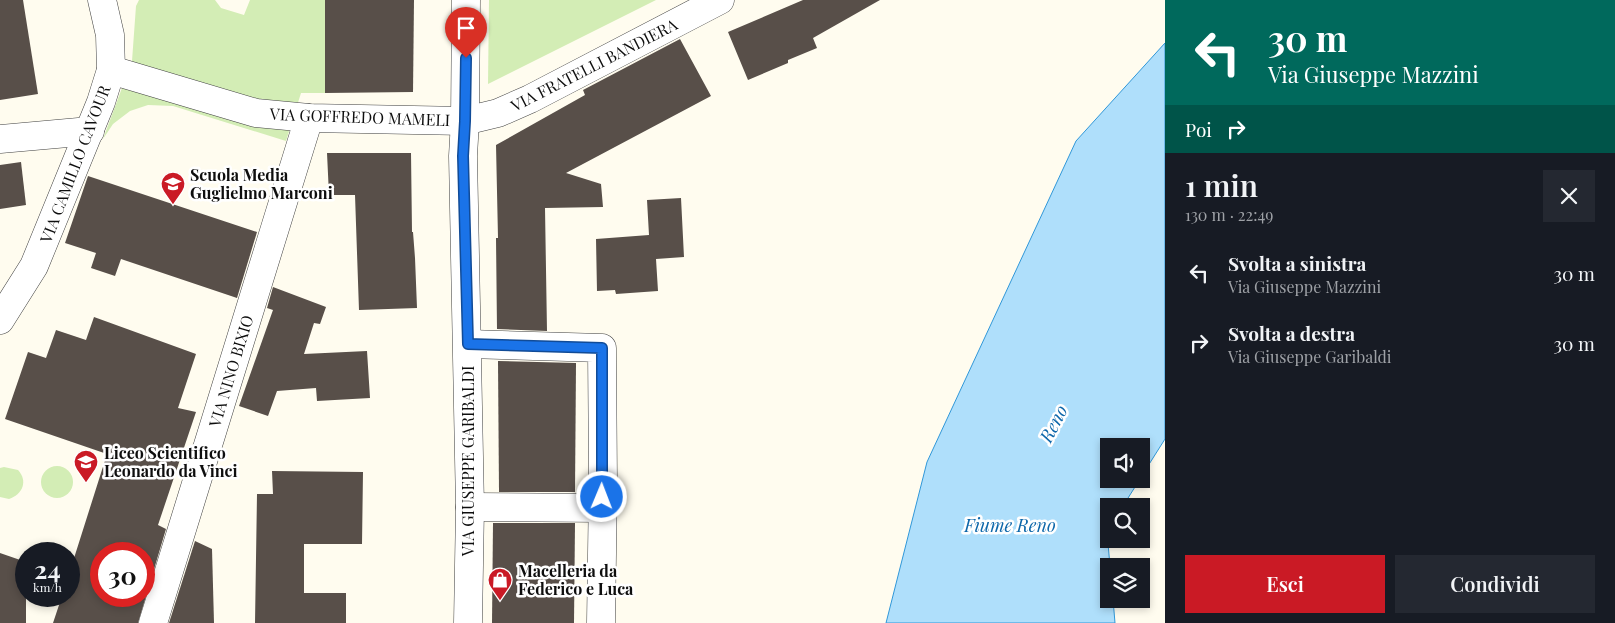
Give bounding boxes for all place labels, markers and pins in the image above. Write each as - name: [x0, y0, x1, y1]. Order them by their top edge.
- pin: [445, 7, 487, 58]
- place label: Scuola Media Guglielmo Marconi: [190, 164, 333, 203]
- school or university icon: Scuola Media Guglielmo Marconi: [160, 171, 186, 205]
- place label: Liceo Scientifico Leonardo da Vinci: [104, 442, 238, 481]
- school or university icon: Liceo Scientifico Leonardo da Vinci: [73, 449, 99, 483]
- place label: Macelleria da Federico e Luca: [518, 560, 634, 599]
- shop icon: Macelleria da Federico e Luca: [487, 567, 513, 601]

